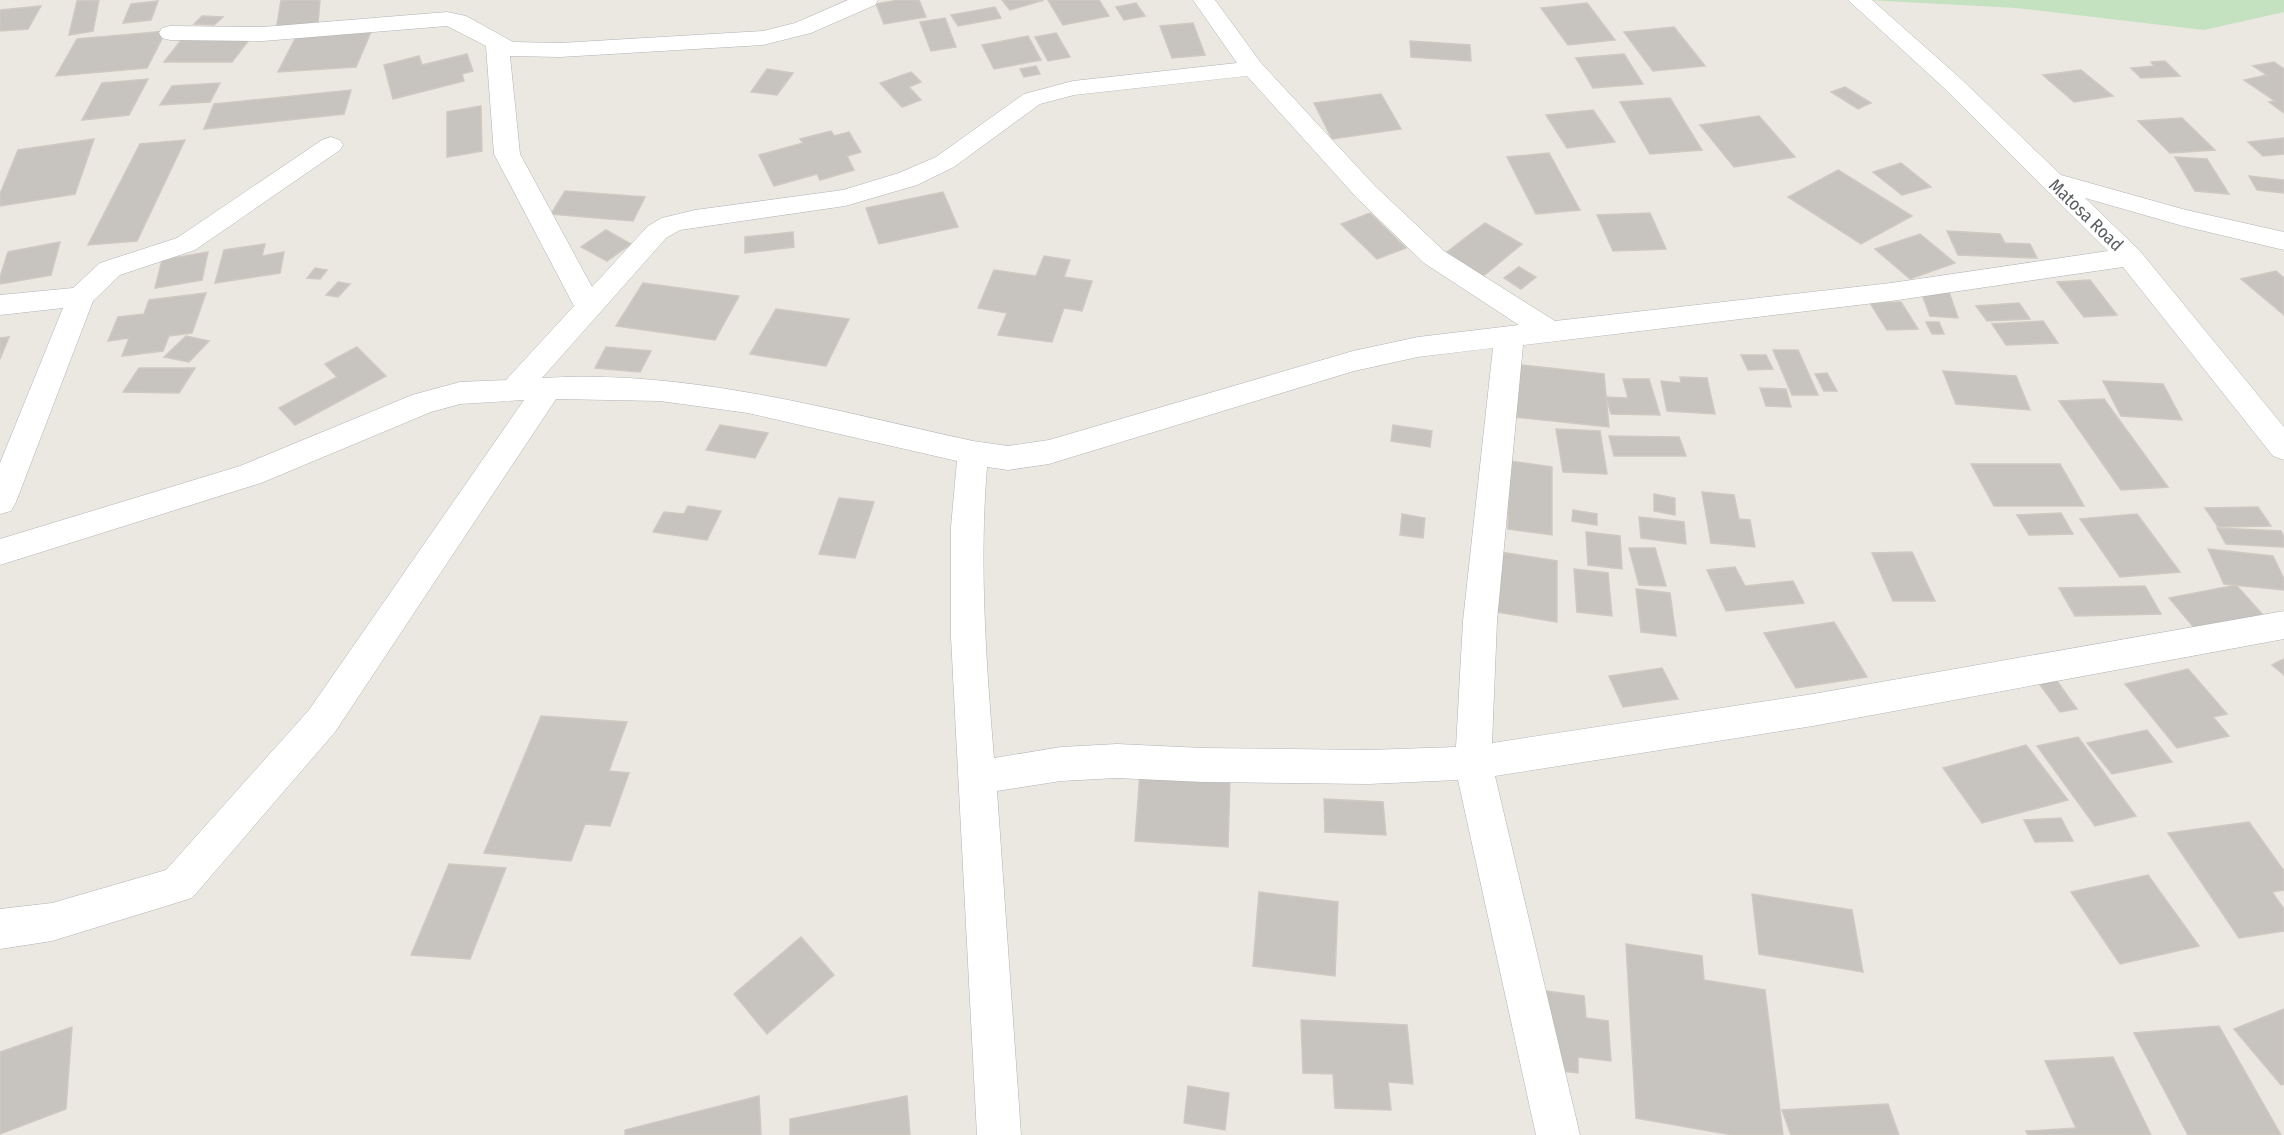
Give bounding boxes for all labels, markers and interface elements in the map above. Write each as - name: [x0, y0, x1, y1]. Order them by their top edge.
- street label: Matosa Road: [2044, 174, 2128, 256]

